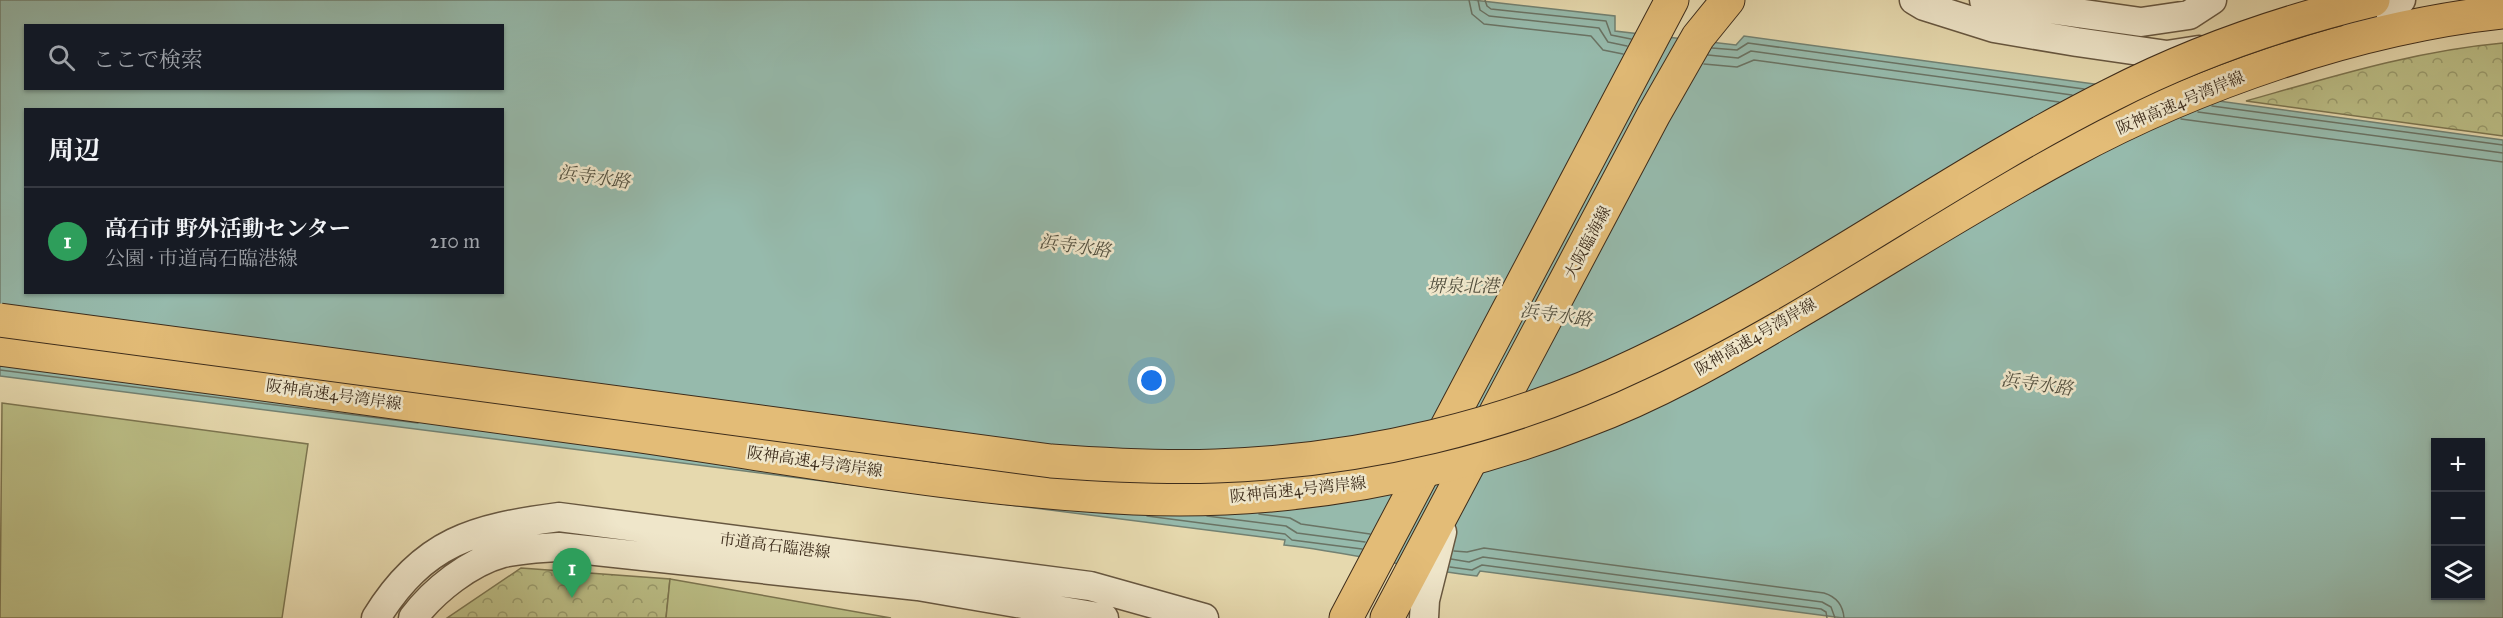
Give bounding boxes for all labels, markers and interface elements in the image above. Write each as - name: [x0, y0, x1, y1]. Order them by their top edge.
- search box: [24, 24, 504, 90]
- icon: search: [45, 41, 78, 74]
- text: ここで検索: [93, 46, 203, 73]
- street label: 阪神高速4号湾岸線: [2113, 67, 2247, 138]
- text: 周辺: [48, 134, 100, 166]
- water label: 浜寺水路: [557, 161, 633, 193]
- street label: 大阪臨海線: [1560, 202, 1615, 282]
- text: 高石市 野外活動センター: [105, 215, 351, 242]
- text: 1: [64, 229, 71, 253]
- text: 210 m: [430, 229, 480, 253]
- water label: 浜寺水路: [1038, 230, 1114, 262]
- text: 公園 · 市道高石臨港線: [105, 246, 298, 270]
- water label: 堺泉北港: [1427, 275, 1501, 297]
- street label: 阪神高速4号湾岸線: [1691, 294, 1819, 379]
- water label: 浜寺水路: [1519, 299, 1595, 331]
- your location: [1137, 366, 1166, 395]
- water label: 浜寺水路: [2000, 368, 2076, 400]
- street label: 阪神高速4号湾岸線: [265, 376, 403, 413]
- map controls: [2431, 438, 2485, 600]
- button: +: [2431, 438, 2485, 492]
- street label: 阪神高速4号湾岸線: [746, 443, 884, 480]
- street label: 阪神高速4号湾岸線: [1229, 473, 1367, 506]
- button: −: [2431, 492, 2485, 546]
- street label: 市道高石臨港線: [718, 529, 832, 562]
- button: layers: [2431, 546, 2485, 600]
- pin: 1: [552, 548, 592, 598]

